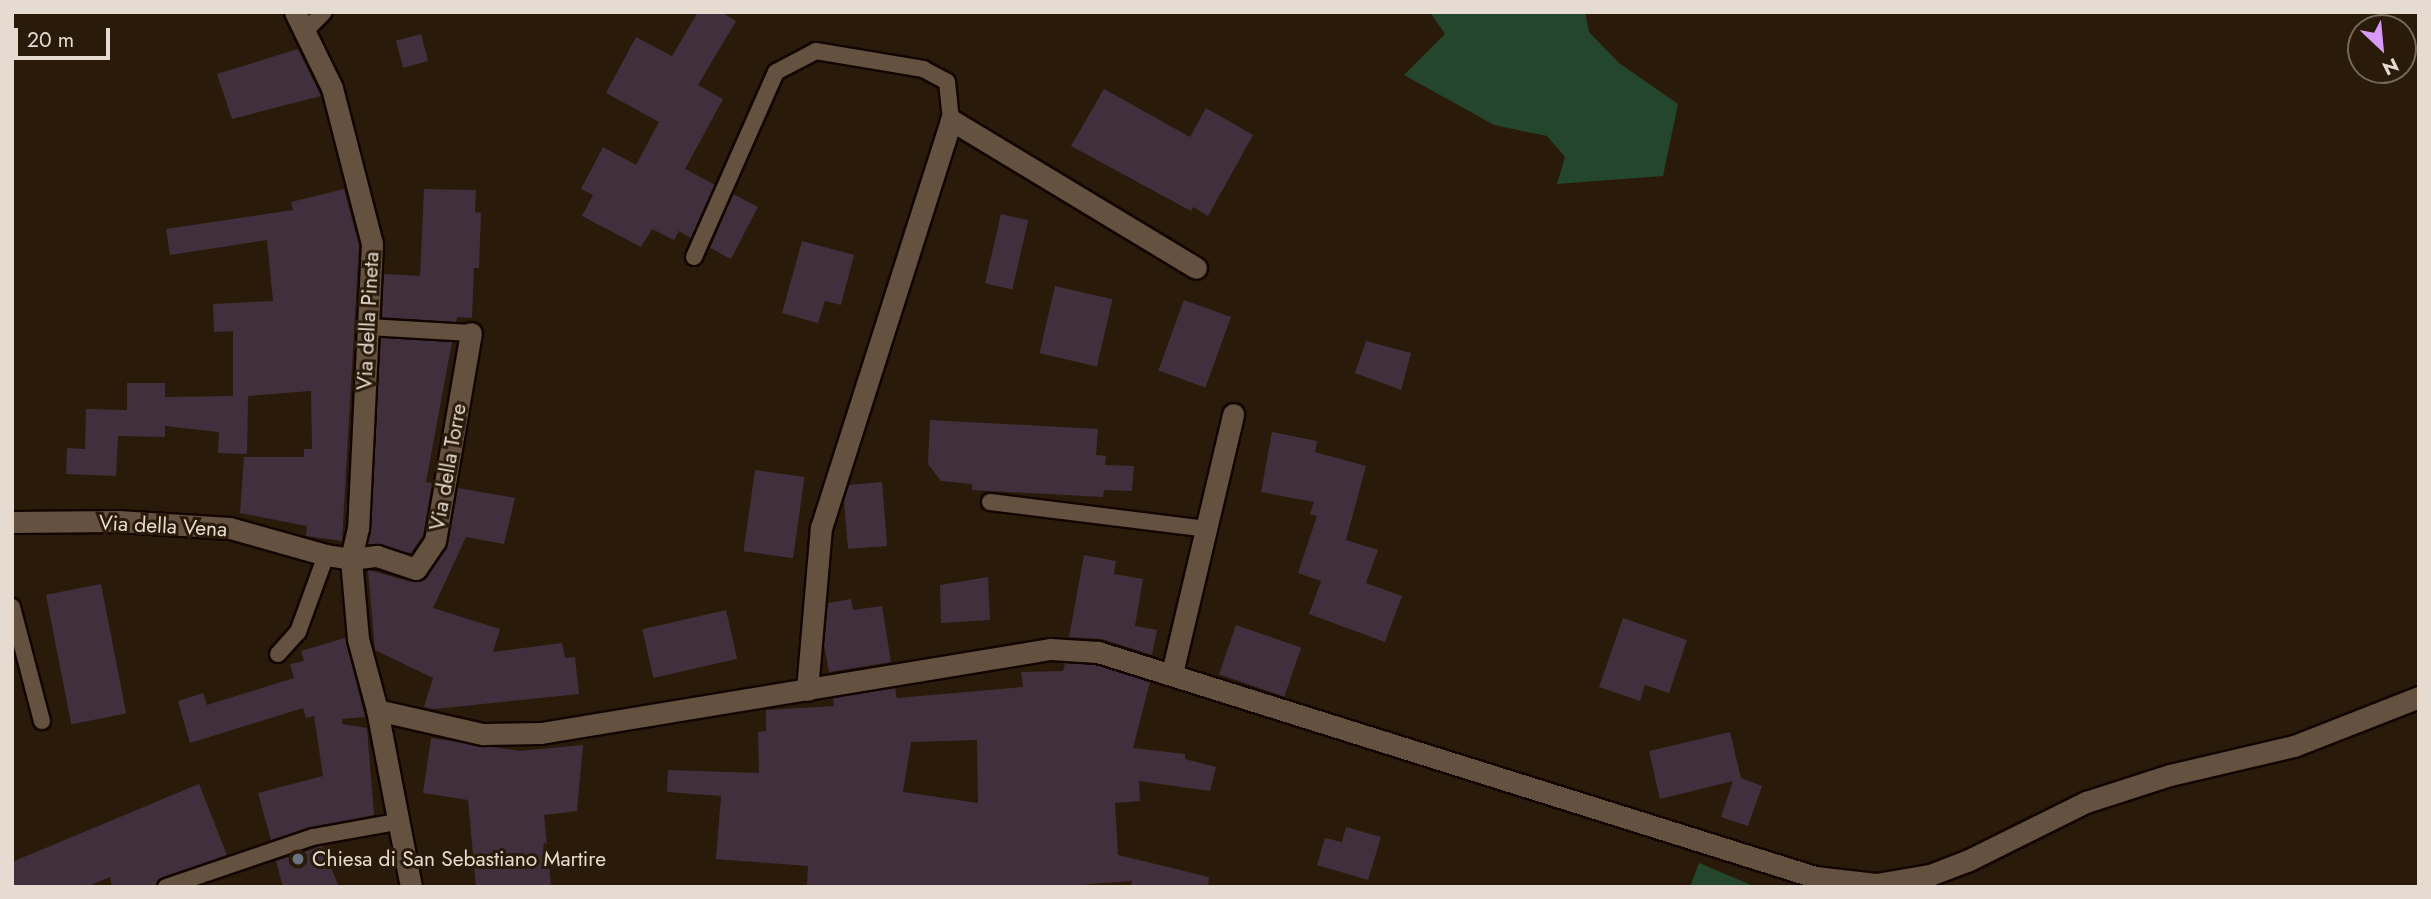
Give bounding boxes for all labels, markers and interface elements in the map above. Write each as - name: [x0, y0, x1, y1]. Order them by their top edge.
- scale bar: [18, 14, 114, 58]
- north arrow: [2347, 14, 2417, 84]
- text: 20 m: [27, 25, 74, 55]
- text: N: [2378, 51, 2403, 82]
- street label: Via della Pineta: [352, 251, 384, 391]
- street label: Via della Torre: [424, 401, 472, 533]
- street label: Via della Vena: [98, 510, 228, 542]
- place label: Chiesa di San Sebastiano Martire: [312, 846, 606, 872]
- marker: Chiesa di San Sebastiano Martire: [290, 851, 306, 867]

